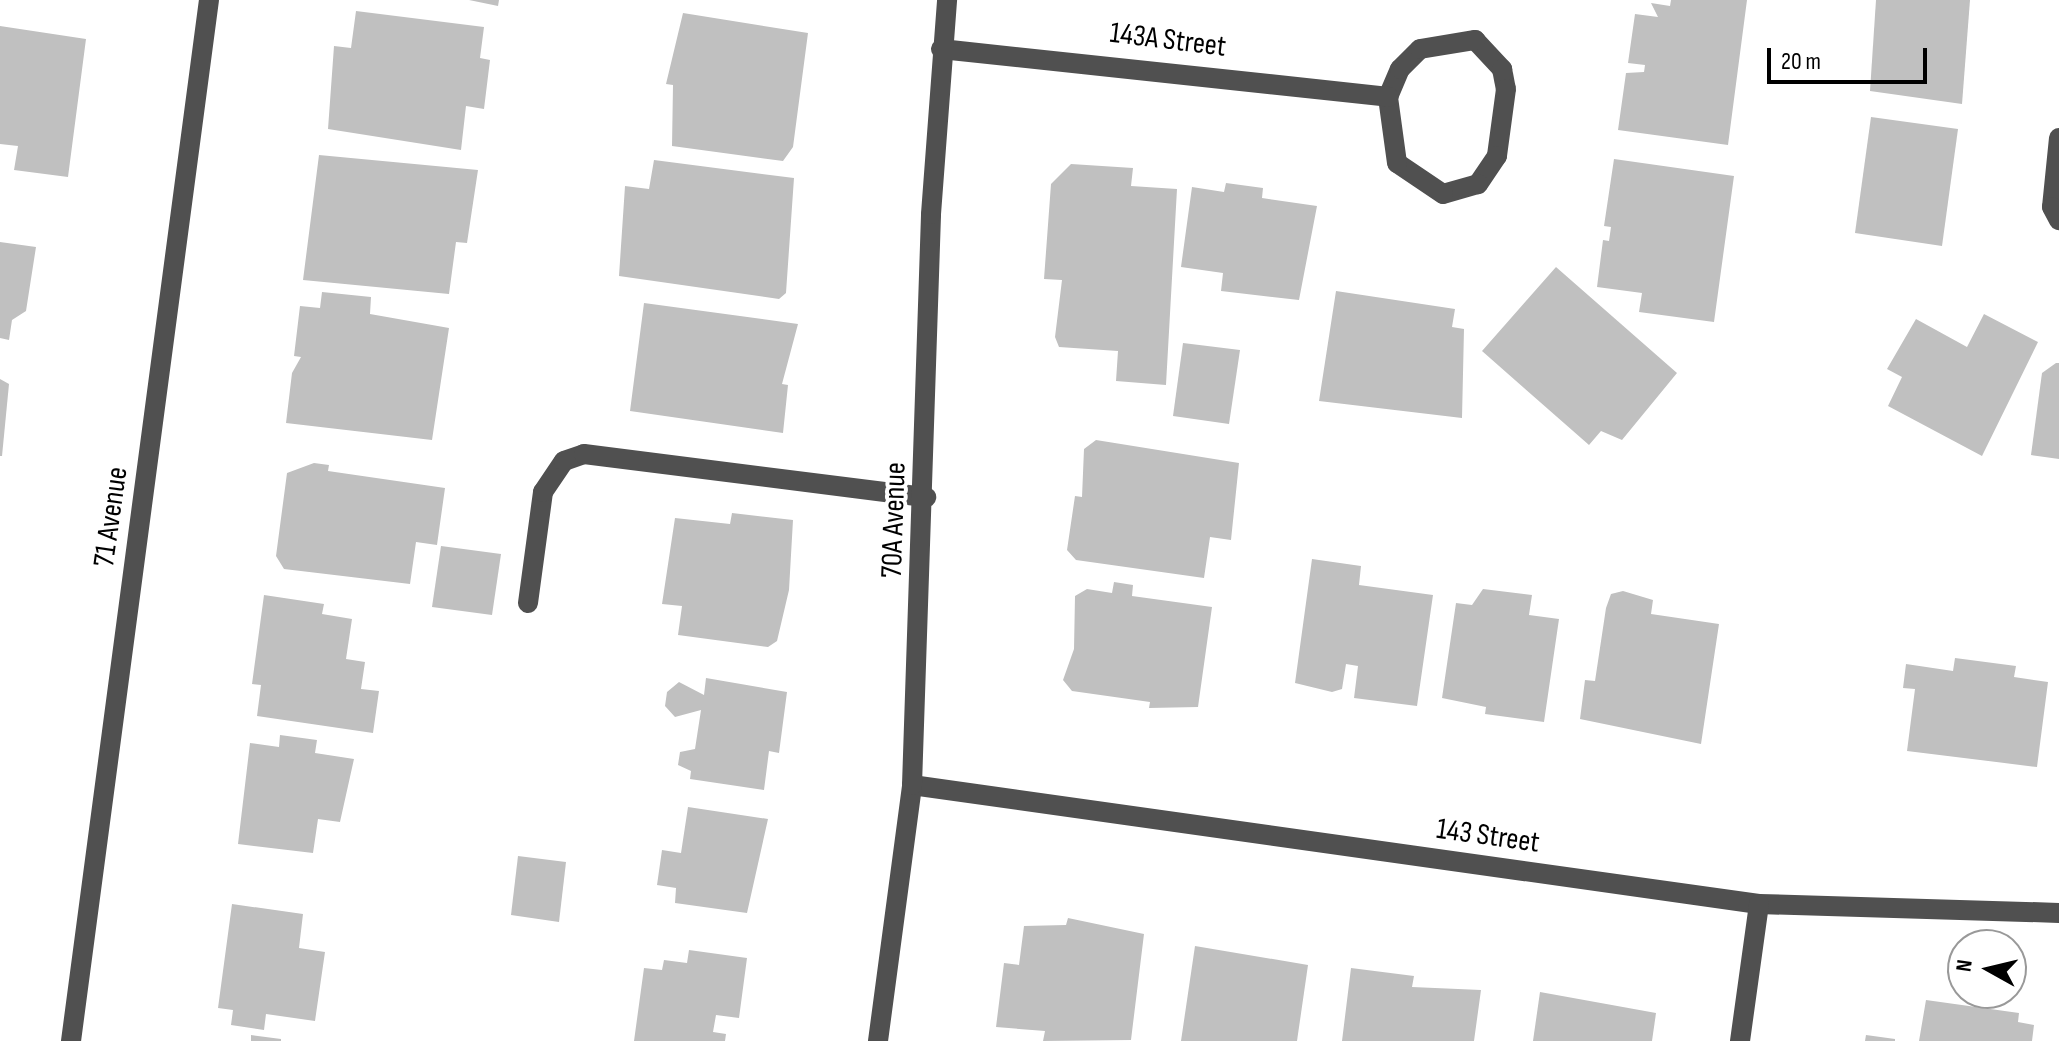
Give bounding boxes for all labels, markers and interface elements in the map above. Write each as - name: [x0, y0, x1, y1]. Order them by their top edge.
- street label: 143A Street: [1108, 15, 1228, 65]
- scale bar: [1771, 32, 1931, 82]
- text: 20 m: [1781, 47, 1821, 76]
- street label: 70A Avenue: [874, 461, 914, 579]
- street label: 71 Avenue: [86, 465, 136, 569]
- street label: 143 Street: [1434, 811, 1542, 861]
- north arrow: [1947, 929, 2027, 1009]
- text: N: [1951, 958, 1979, 974]

